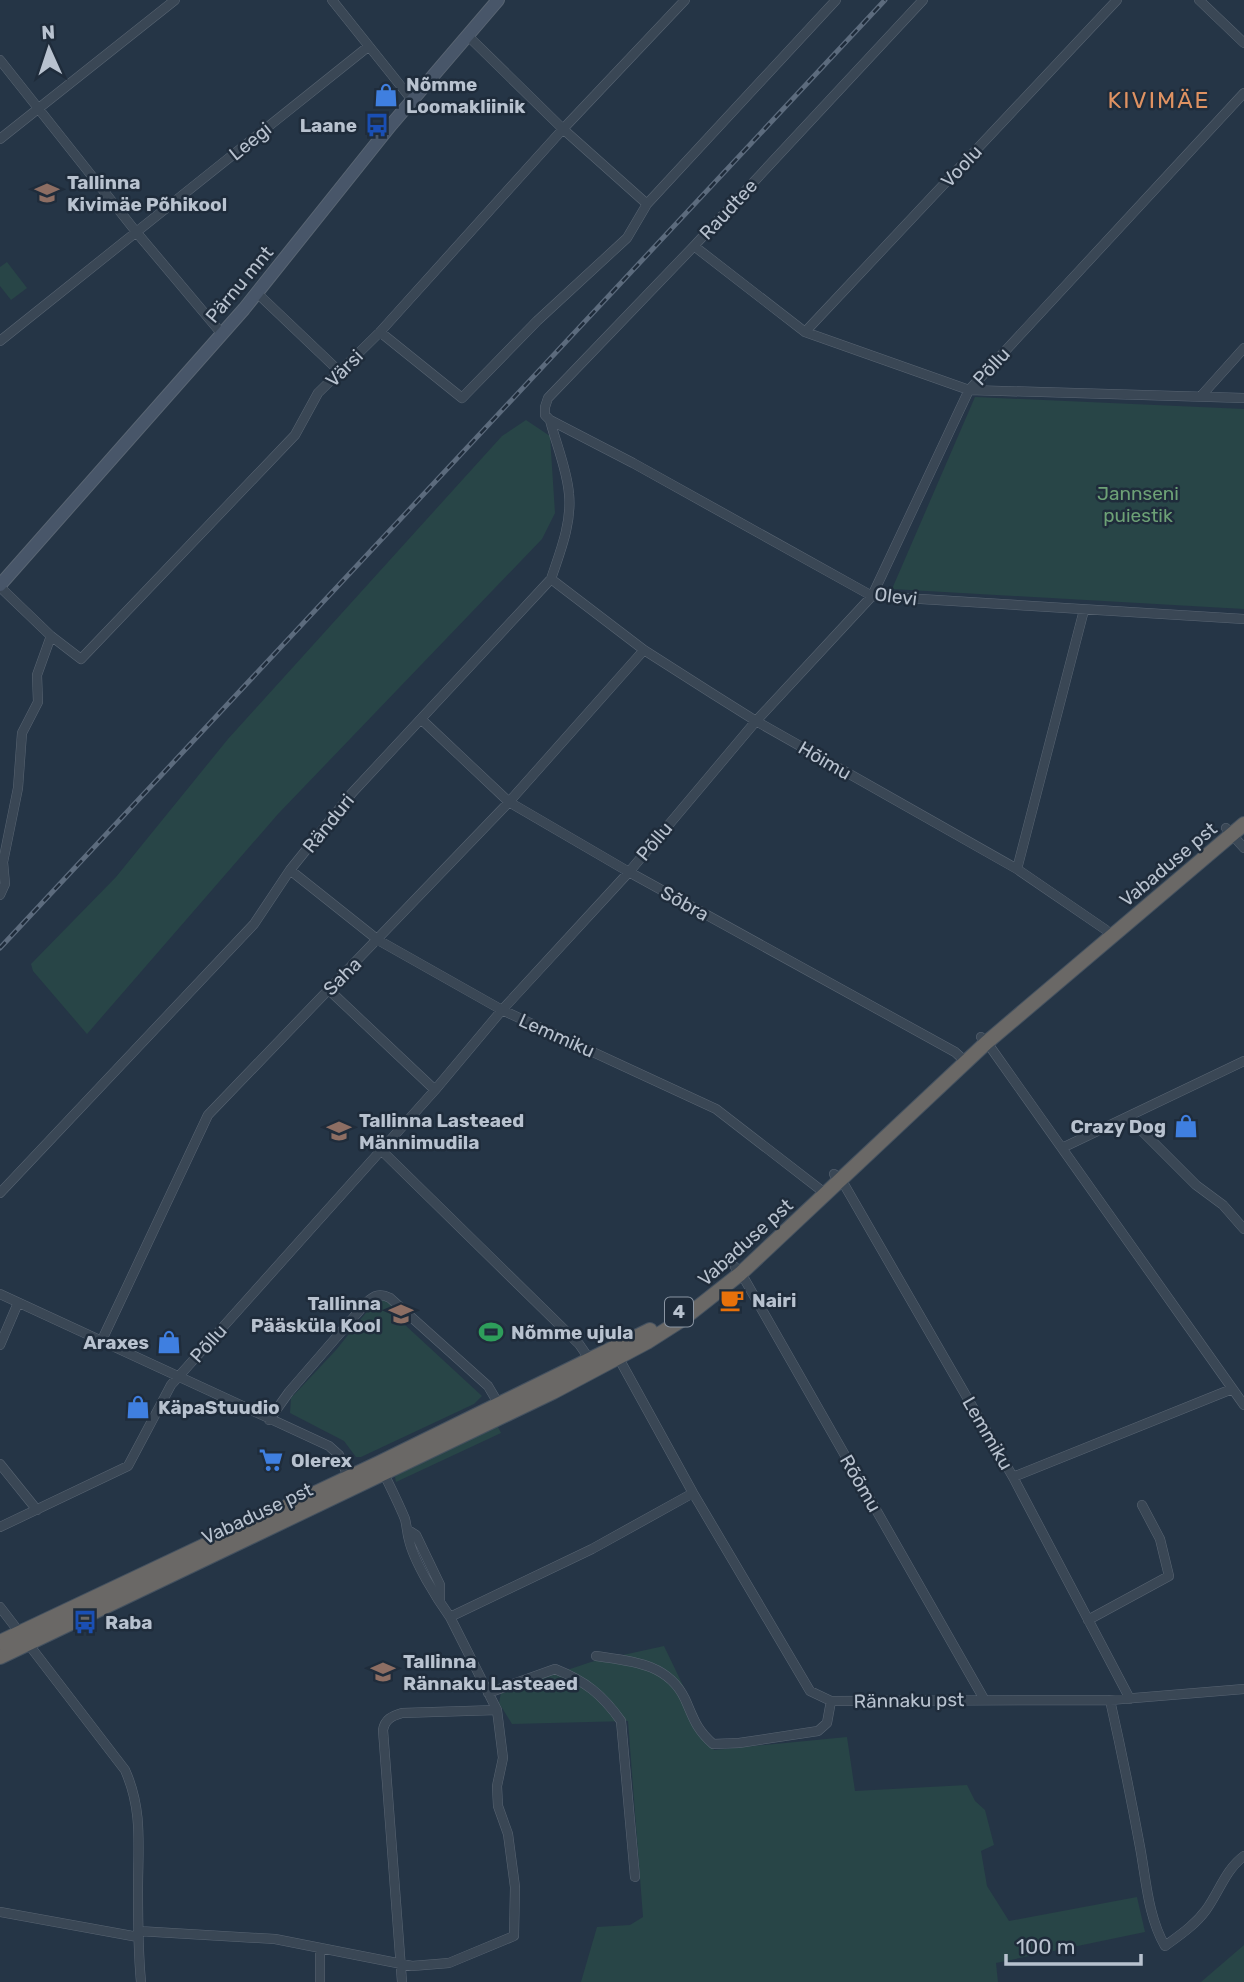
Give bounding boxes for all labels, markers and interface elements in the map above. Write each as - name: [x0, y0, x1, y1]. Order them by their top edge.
- north arrow: [14, 14, 84, 84]
- text: N: [41, 21, 56, 44]
- place label: Nõmme Loomakliinik: [406, 73, 525, 118]
- shop icon: Nõmme Loomakliinik: [372, 81, 400, 109]
- district label: KIVIMÄE: [1107, 86, 1211, 114]
- bus stop icon: Laane: [363, 111, 391, 139]
- place label: Laane: [300, 114, 357, 137]
- street label: Leegi: [225, 117, 276, 165]
- street label: Voolu: [936, 140, 987, 192]
- place label: Tallinna Kivimäe Põhikool: [67, 171, 227, 216]
- street label: Raudtee: [695, 174, 762, 244]
- school or university icon: Tallinna Kivimäe Põhikool: [33, 179, 61, 207]
- street label: Pärnu mnt: [201, 241, 278, 327]
- street label: Põllu: [968, 343, 1015, 390]
- street label: Värsi: [321, 345, 368, 392]
- park label: Jannseni puiestik: [1097, 482, 1179, 527]
- street label: Olevi: [873, 582, 919, 611]
- street label: Hõimu: [794, 736, 855, 785]
- street label: Ränduri: [298, 789, 359, 857]
- street label: Põllu: [632, 817, 677, 865]
- street label: Vabaduse pst: [1115, 817, 1222, 912]
- street label: Sõbra: [657, 881, 713, 926]
- street label: Saha: [319, 953, 366, 1000]
- street label: Lemmiku: [515, 1009, 598, 1062]
- place label: Tallinna Lasteaed Männimudila: [359, 1109, 524, 1154]
- shop icon: Crazy Dog: [1172, 1112, 1200, 1140]
- place label: Crazy Dog: [1070, 1115, 1166, 1138]
- school or university icon: Tallinna Lasteaed Männimudila: [325, 1117, 353, 1145]
- street label: Vabaduse pst: [693, 1193, 798, 1291]
- cafe icon: Nairi: [718, 1286, 746, 1314]
- place label: Nairi: [752, 1289, 796, 1312]
- place label: Tallinna Pääsküla Kool: [251, 1292, 381, 1337]
- road number: 4: [665, 1297, 693, 1326]
- school or university icon: Tallinna Pääsküla Kool: [387, 1300, 415, 1328]
- sports icon: Nõmme ujula: [477, 1318, 505, 1346]
- street label: Põllu: [185, 1319, 232, 1367]
- place label: Nõmme ujula: [511, 1321, 633, 1344]
- shop icon: Araxes: [155, 1328, 183, 1356]
- place label: Araxes: [83, 1331, 149, 1354]
- shop icon: KäpaStuudio: [124, 1393, 152, 1421]
- street label: Lemmiku: [957, 1393, 1018, 1474]
- place label: KäpaStuudio: [158, 1396, 280, 1419]
- supermarket icon: Olerex: [257, 1446, 285, 1474]
- place label: Olerex: [291, 1449, 352, 1472]
- street label: Rõõmu: [835, 1450, 886, 1516]
- street label: Vabaduse pst: [198, 1477, 317, 1549]
- bus stop icon: Raba: [71, 1608, 99, 1636]
- place label: Raba: [105, 1611, 153, 1634]
- place label: Tallinna Rännaku Lasteaed: [403, 1650, 578, 1695]
- school or university icon: Tallinna Rännaku Lasteaed: [369, 1658, 397, 1686]
- street label: Rännaku pst: [853, 1688, 965, 1713]
- scale bar: [1006, 1923, 1141, 1967]
- text: 100 m: [1016, 1934, 1075, 1959]

